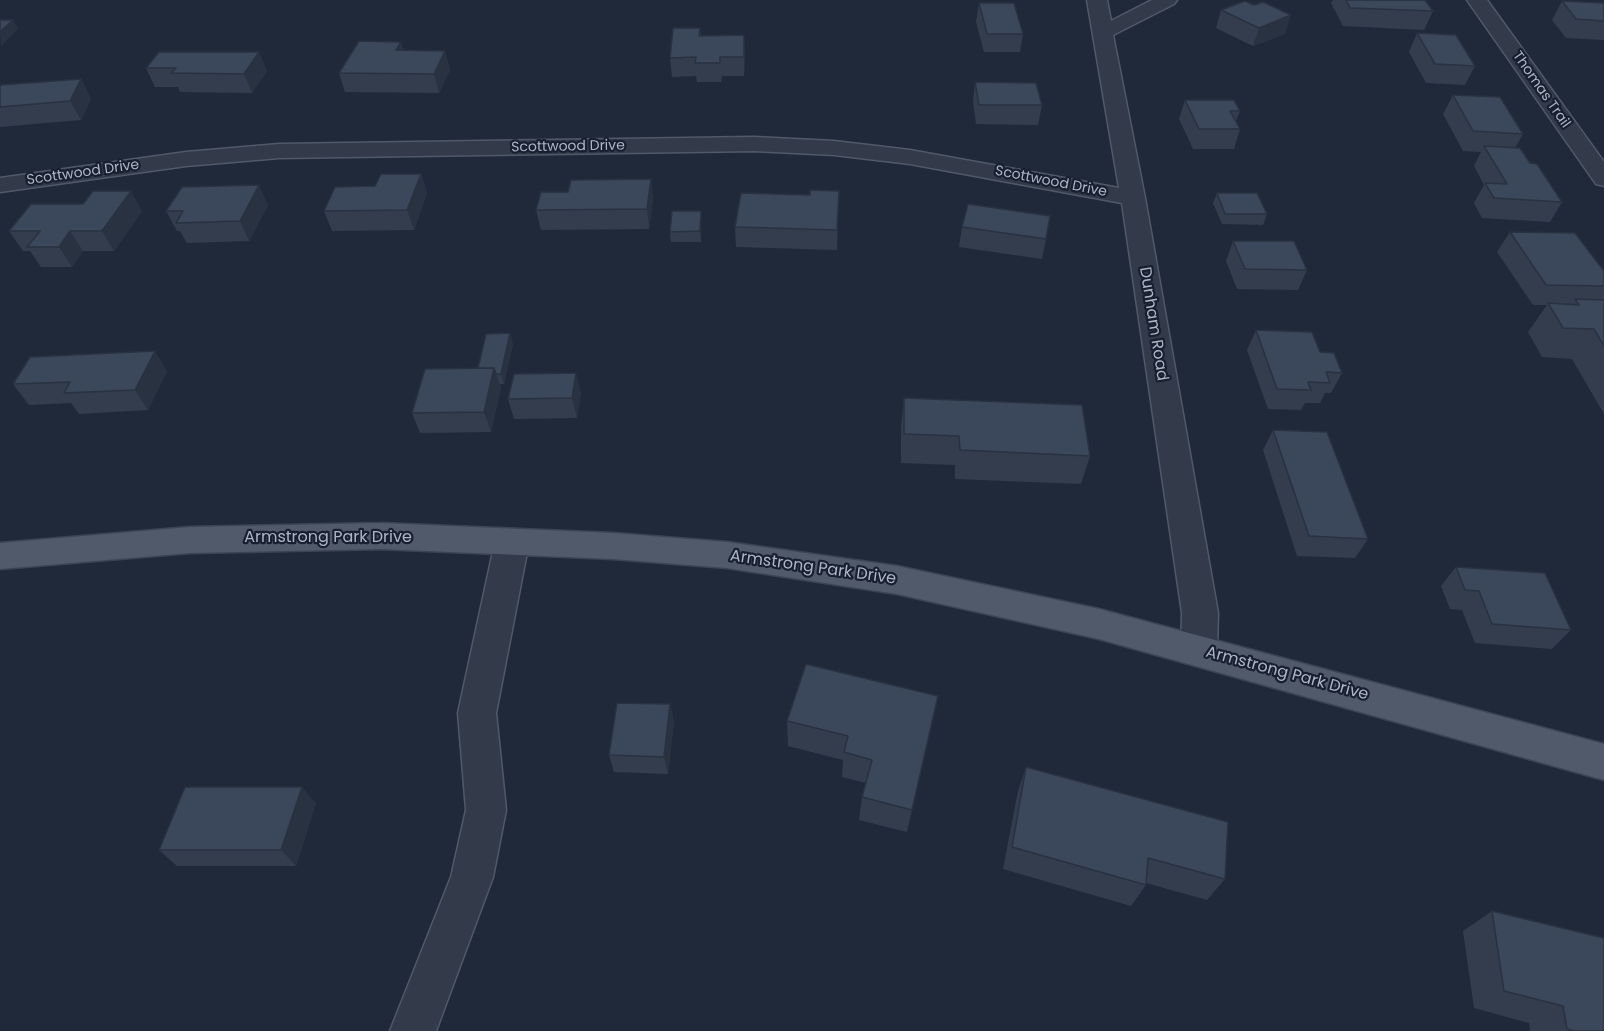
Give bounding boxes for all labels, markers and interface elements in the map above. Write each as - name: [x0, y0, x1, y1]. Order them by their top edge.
- street label: Thomas Trail: [1508, 48, 1574, 132]
- street label: Scottwood Drive: [511, 138, 625, 156]
- street label: Scottwood Drive: [26, 157, 140, 189]
- street label: Scottwood Drive: [994, 163, 1108, 201]
- street label: Dunham Road: [1135, 266, 1171, 382]
- street label: Armstrong Park Drive: [244, 528, 412, 548]
- street label: Armstrong Park Drive: [729, 547, 897, 589]
- street label: Armstrong Park Drive: [1204, 643, 1370, 705]

